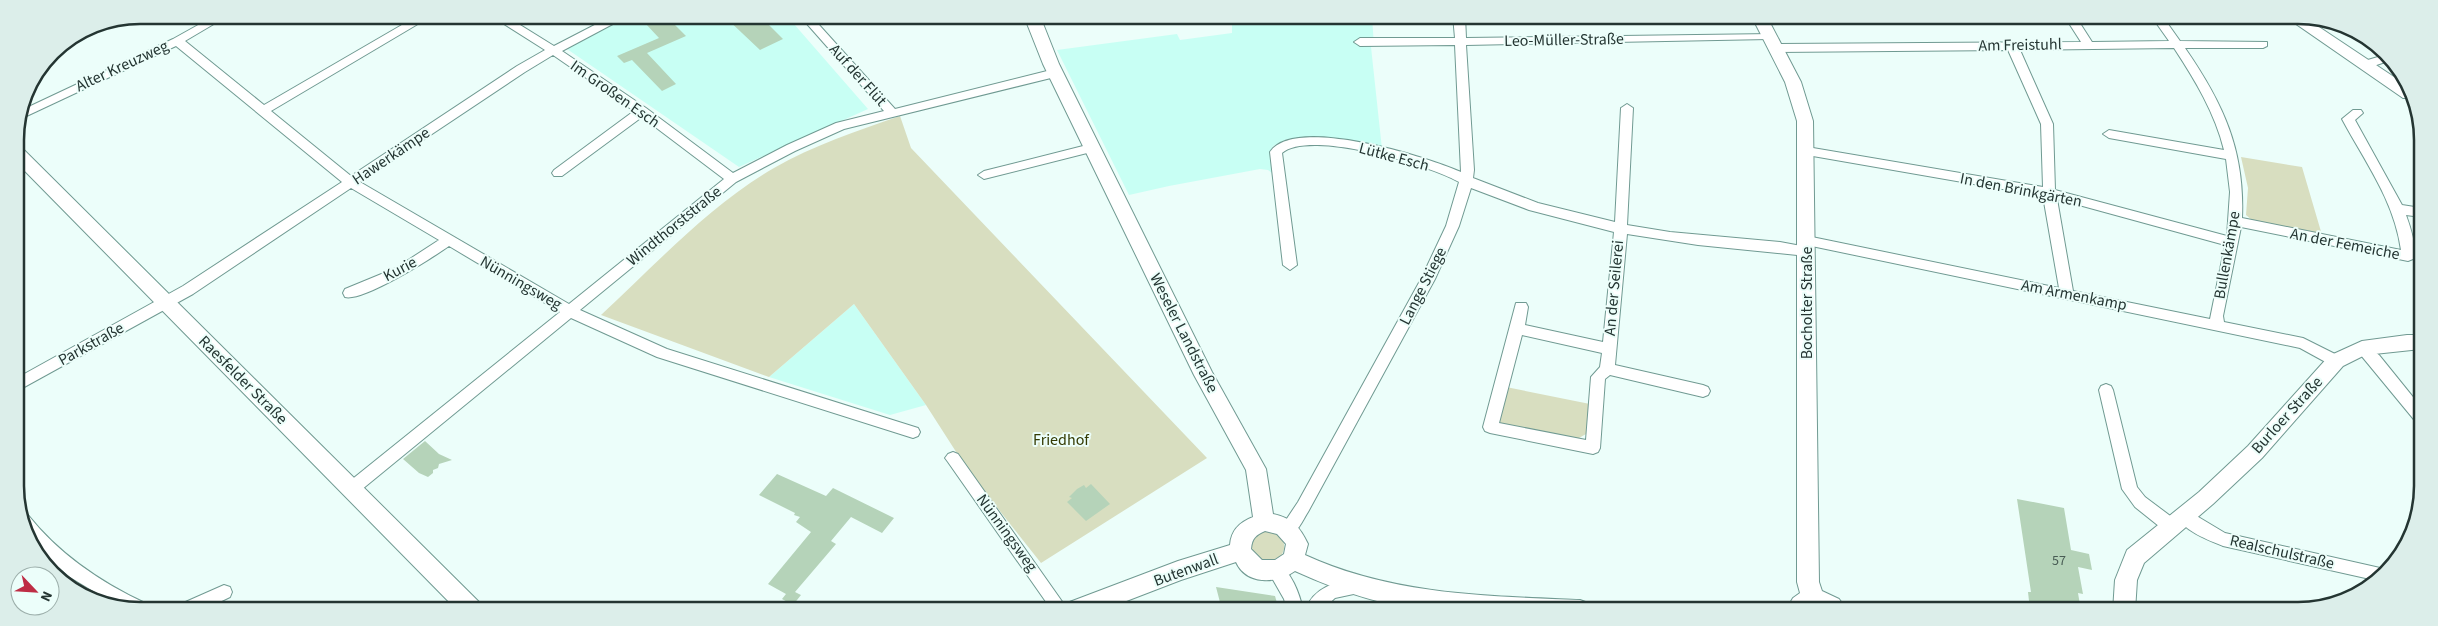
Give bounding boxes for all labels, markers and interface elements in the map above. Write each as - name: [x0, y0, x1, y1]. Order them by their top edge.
- street label: Leo-Müller-Straße: [1504, 28, 1624, 52]
- street label: Am Freistuhl: [1978, 33, 2062, 57]
- street label: Alter Kreuzweg: [72, 35, 172, 97]
- street label: Auf der Flüt: [824, 39, 892, 111]
- street label: Im Großen Esch: [566, 55, 664, 133]
- street label: Hawerkämpe: [348, 122, 434, 190]
- street label: Lütke Esch: [1357, 137, 1431, 177]
- street label: In den Brinkgärten: [1958, 167, 2084, 213]
- street label: Windthorststraße: [622, 181, 726, 271]
- street label: Bullenkämpe: [2208, 209, 2246, 301]
- street label: An der Femeiche: [2288, 223, 2402, 265]
- street label: An der Seilerei: [1599, 239, 1629, 337]
- street label: Lange Stiege: [1394, 243, 1452, 329]
- street label: Bocholter Straße: [1796, 247, 1818, 359]
- street label: Kurie: [379, 251, 421, 287]
- street label: Nünningsweg: [476, 251, 566, 315]
- street label: Weseler Landstraße: [1144, 269, 1224, 397]
- street label: Am Armenkamp: [2019, 274, 2129, 316]
- street label: Parkstraße: [54, 317, 128, 371]
- street label: Raesfelder Straße: [194, 331, 292, 429]
- street label: Burloer Straße: [2246, 372, 2328, 458]
- park label: Friedhof: [1033, 429, 1090, 451]
- street label: Nünningsweg: [971, 490, 1043, 576]
- street label: Realschulstraße: [2228, 529, 2336, 575]
- street label: Butenwall: [1150, 548, 1222, 592]
- house number: 57: [2052, 551, 2066, 571]
- north arrow: [10, 566, 60, 616]
- text: N: [35, 588, 57, 605]

